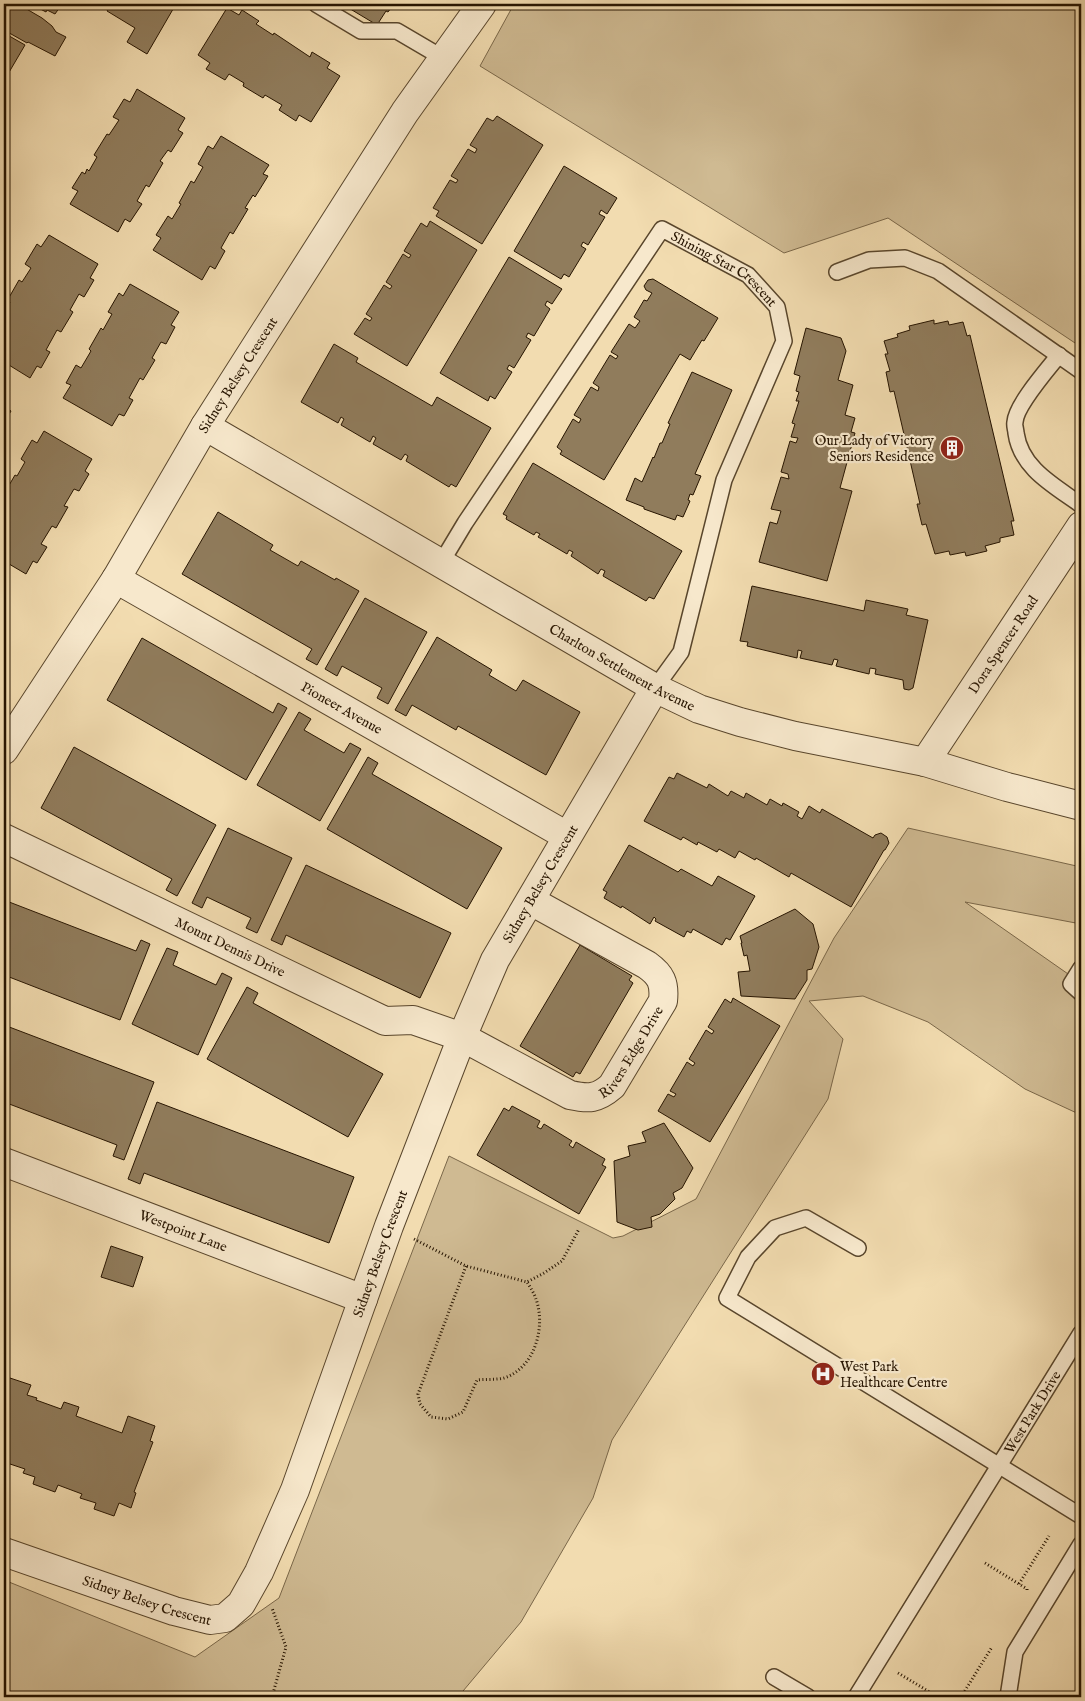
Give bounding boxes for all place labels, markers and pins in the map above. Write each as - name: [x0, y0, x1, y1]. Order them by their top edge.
- place label: Our Lady of Victory Seniors Residence: [815, 432, 935, 466]
- building icon: Our Lady of Victory Seniors Residence: [939, 435, 965, 461]
- place label: West Park Healthcare Centre: [840, 1358, 948, 1392]
- hospital icon: West Park Healthcare Centre: [810, 1361, 836, 1387]

